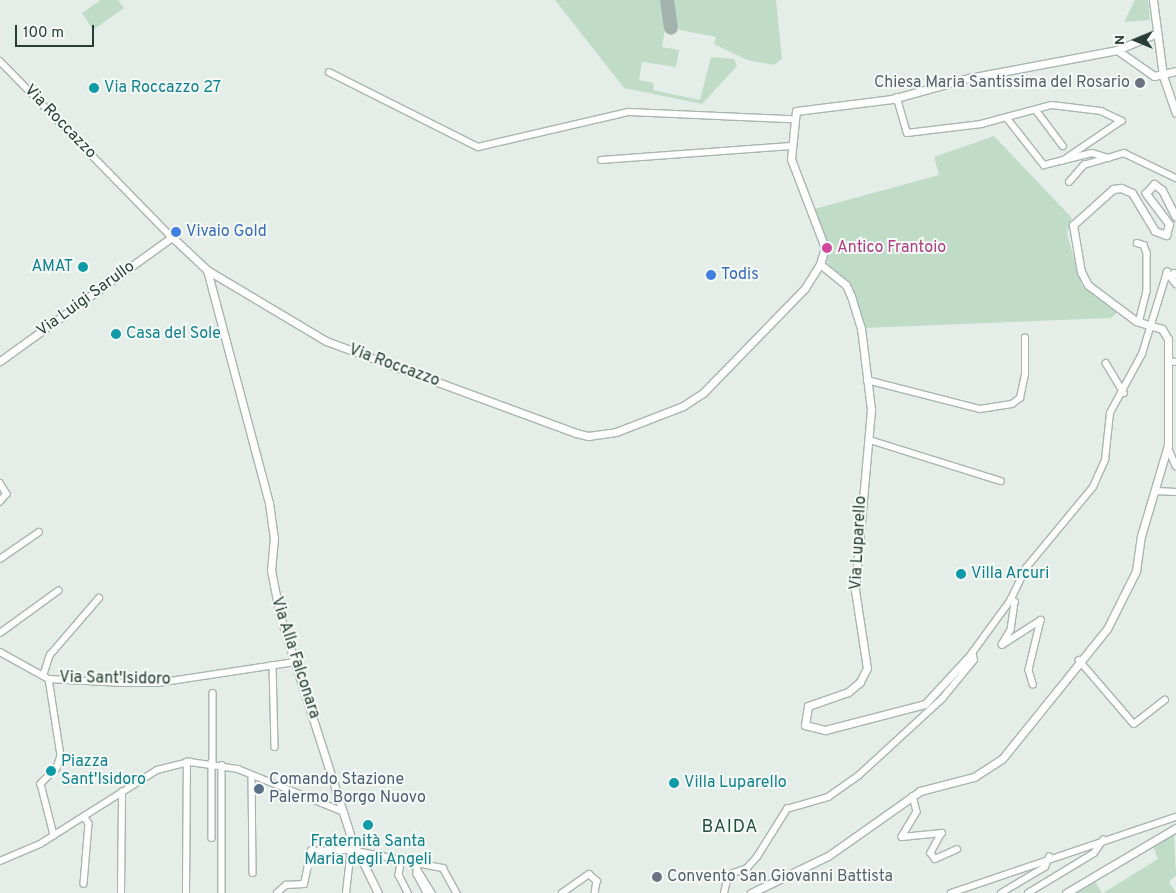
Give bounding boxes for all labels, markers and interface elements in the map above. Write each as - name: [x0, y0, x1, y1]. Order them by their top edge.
- scale bar: [18, 15, 96, 47]
- north arrow: [1111, 15, 1161, 65]
- text: 100 m: [23, 24, 64, 43]
- text: N: [1112, 35, 1129, 45]
- place label: Chiesa Maria Santissima del Rosario: [874, 73, 1130, 93]
- marker: Chiesa Maria Santissima del Rosario: [1134, 77, 1146, 89]
- place label: Via Roccazzo 27: [104, 78, 221, 98]
- street label: Via Roccazzo: [20, 81, 100, 163]
- marker: Via Roccazzo 27: [88, 82, 100, 94]
- place label: Vivaio Gold: [186, 222, 267, 242]
- marker: Vivaio Gold: [170, 226, 182, 238]
- place label: Antico Frantoio: [837, 238, 946, 258]
- marker: Antico Frantoio: [821, 242, 833, 254]
- place label: AMAT: [32, 257, 73, 277]
- street label: Via Luigi Sarullo: [33, 257, 139, 341]
- marker: AMAT: [77, 261, 89, 273]
- place label: Todis: [721, 265, 759, 285]
- marker: Todis: [705, 269, 717, 281]
- place label: Casa del Sole: [126, 324, 221, 344]
- marker: Casa del Sole: [110, 328, 122, 340]
- street label: Via Roccazzo: [346, 341, 442, 391]
- street label: Via Luparello: [847, 495, 871, 591]
- place label: Villa Arcuri: [971, 564, 1050, 584]
- marker: Villa Arcuri: [955, 568, 967, 580]
- street label: Via Alla Falconara: [266, 594, 324, 722]
- street label: Via Sant'Isidoro: [59, 668, 171, 690]
- place label: Piazza Sant'Isidoro: [61, 752, 146, 790]
- marker: Piazza Sant'Isidoro: [45, 765, 57, 777]
- place label: Comando Stazione Palermo Borgo Nuovo: [269, 770, 426, 808]
- place label: Villa Luparello: [684, 773, 787, 793]
- marker: Villa Luparello: [668, 777, 680, 789]
- marker: Comando Stazione Palermo Borgo Nuovo: [253, 783, 265, 795]
- district label: BAIDA: [701, 817, 759, 839]
- marker: Fraternità Santa Maria degli Angeli: [362, 819, 374, 831]
- place label: Fraternità Santa Maria degli Angeli: [304, 832, 432, 870]
- place label: Convento San Giovanni Battista: [667, 867, 893, 887]
- marker: Convento San Giovanni Battista: [651, 871, 663, 883]

